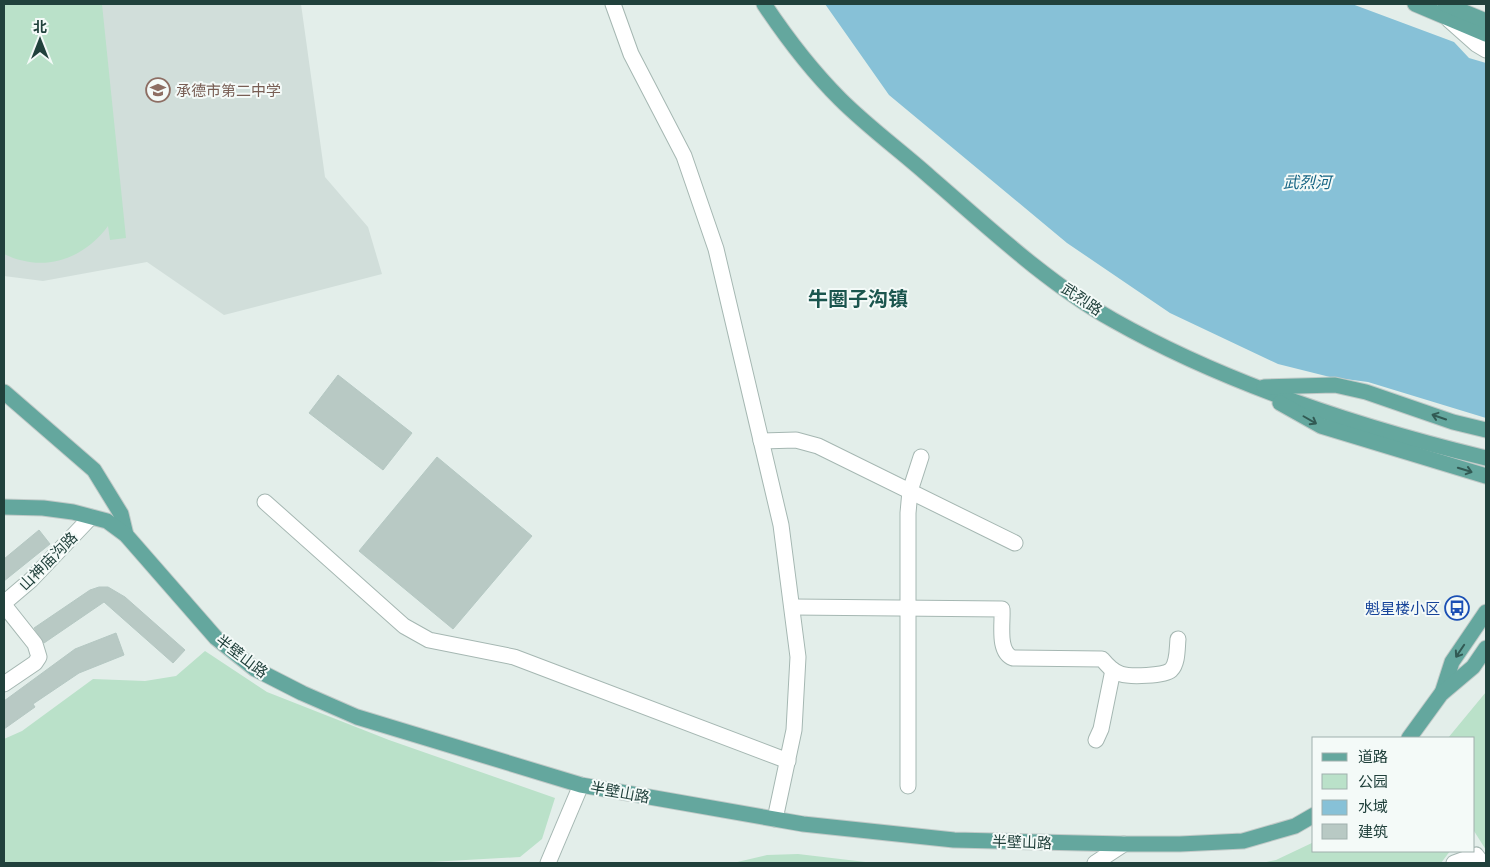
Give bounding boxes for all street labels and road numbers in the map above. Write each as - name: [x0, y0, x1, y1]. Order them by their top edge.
- street label: 武烈路: [1059, 279, 1105, 319]
- street label: 山神庙沟路: [15, 528, 81, 594]
- street label: 半壁山路: [213, 631, 271, 681]
- street label: 半壁山路: [589, 778, 651, 806]
- street label: 半壁山路: [992, 832, 1052, 852]

